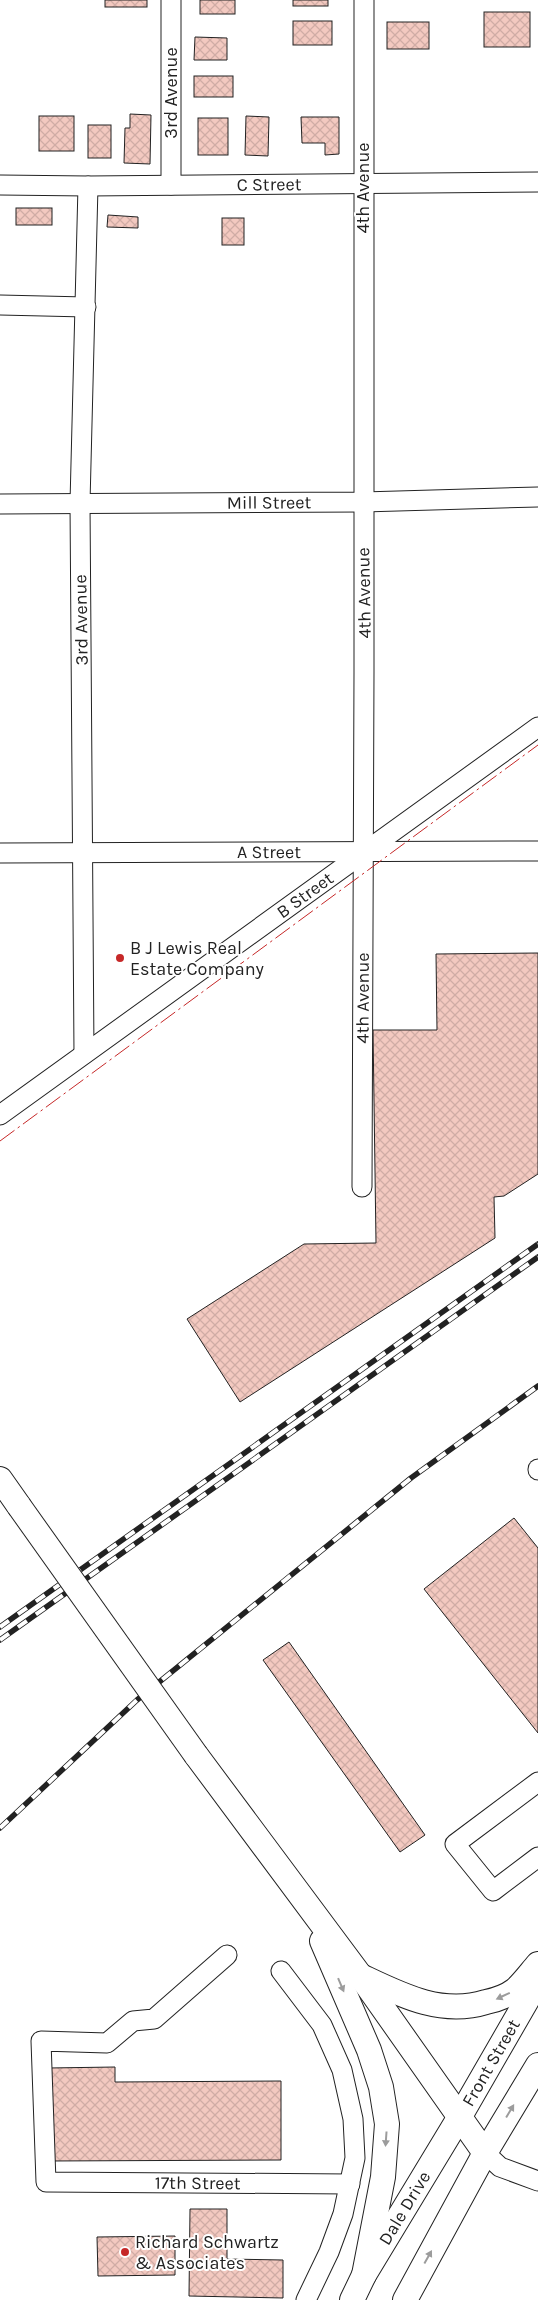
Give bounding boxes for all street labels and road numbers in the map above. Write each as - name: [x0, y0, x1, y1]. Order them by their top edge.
- street label: 3rd Avenue: [160, 47, 182, 139]
- street label: 4th Avenue: [352, 142, 374, 234]
- street label: C Street: [236, 173, 302, 196]
- street label: Mill Street: [227, 491, 312, 514]
- street label: 4th Avenue: [352, 547, 376, 639]
- street label: 3rd Avenue: [69, 574, 93, 666]
- street label: A Street: [237, 841, 301, 863]
- street label: B Street: [272, 867, 338, 923]
- street label: 4th Avenue: [352, 952, 374, 1044]
- street label: Front Street: [457, 2015, 525, 2110]
- street label: Dale Drive: [374, 2167, 435, 2249]
- street label: 17th Street: [155, 2172, 241, 2194]

